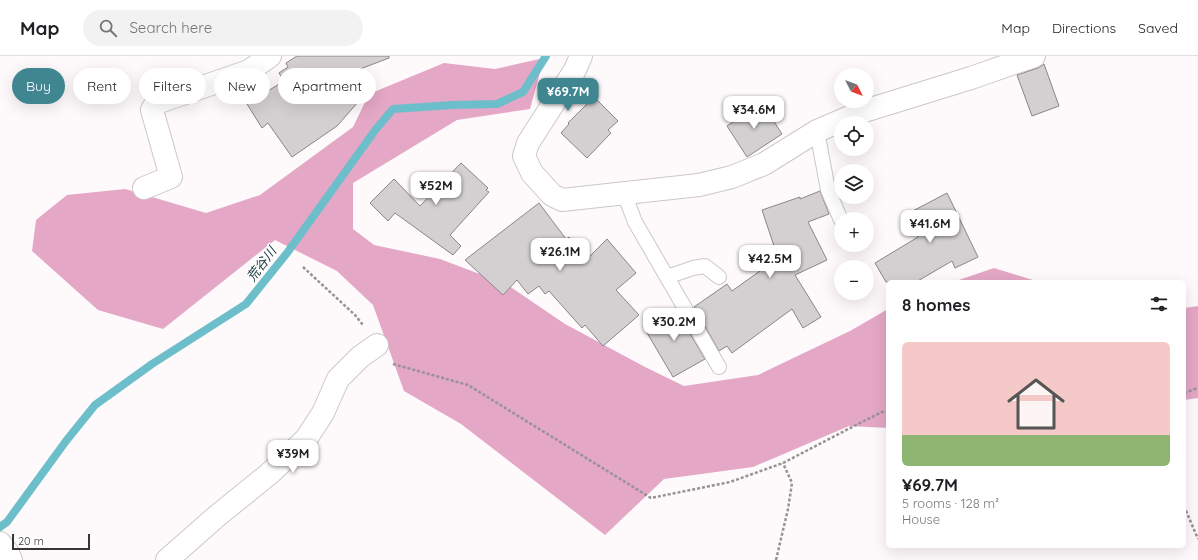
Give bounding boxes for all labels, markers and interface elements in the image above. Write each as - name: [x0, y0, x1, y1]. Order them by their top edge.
- search box: [83, 10, 363, 46]
- text: Map: [20, 16, 59, 40]
- icon: search: [97, 17, 119, 39]
- text: Search here: [129, 18, 212, 37]
- text: Map: [1001, 19, 1030, 37]
- text: Directions: [1052, 19, 1116, 37]
- text: Saved: [1138, 19, 1178, 37]
- chip: Buy: [12, 68, 65, 104]
- chip: Rent: [73, 68, 131, 104]
- chip: Filters: [139, 68, 206, 104]
- chip: New: [214, 68, 270, 104]
- chip: Apartment: [278, 68, 376, 104]
- north arrow: [834, 68, 874, 108]
- map controls: [834, 68, 874, 300]
- pin: ¥69.7M: [535, 78, 601, 112]
- text: ¥69.7M: [547, 83, 589, 99]
- pin: ¥34.6M: [721, 96, 787, 130]
- text: ¥34.6M: [732, 101, 776, 117]
- button: locate: [834, 116, 874, 156]
- button: layers: [834, 164, 874, 204]
- pin: ¥52M: [412, 172, 460, 206]
- text: ¥52M: [419, 177, 453, 193]
- pin: ¥41.6M: [897, 210, 963, 244]
- button: +: [834, 212, 874, 252]
- text: ¥41.6M: [909, 215, 951, 231]
- pin: ¥26.1M: [527, 238, 593, 272]
- water label: 荒谷川: [243, 242, 280, 284]
- text: ¥26.1M: [540, 243, 580, 259]
- pin: ¥42.5M: [737, 245, 803, 279]
- text: ¥42.5M: [748, 250, 792, 266]
- button: −: [834, 260, 874, 300]
- icon: filters: [1148, 293, 1170, 315]
- text: 8 homes: [902, 294, 971, 315]
- pin: ¥30.2M: [641, 308, 707, 342]
- text: ¥30.2M: [652, 313, 696, 329]
- icon: home: [1000, 368, 1072, 440]
- pin: ¥39M: [269, 440, 317, 474]
- text: ¥39M: [277, 445, 309, 461]
- text: ¥69.7M: [902, 474, 958, 495]
- text: 5 rooms · 128 m²: [902, 495, 999, 511]
- text: House: [902, 511, 940, 527]
- scale bar: [12, 532, 90, 551]
- text: 20 m: [18, 534, 44, 548]

